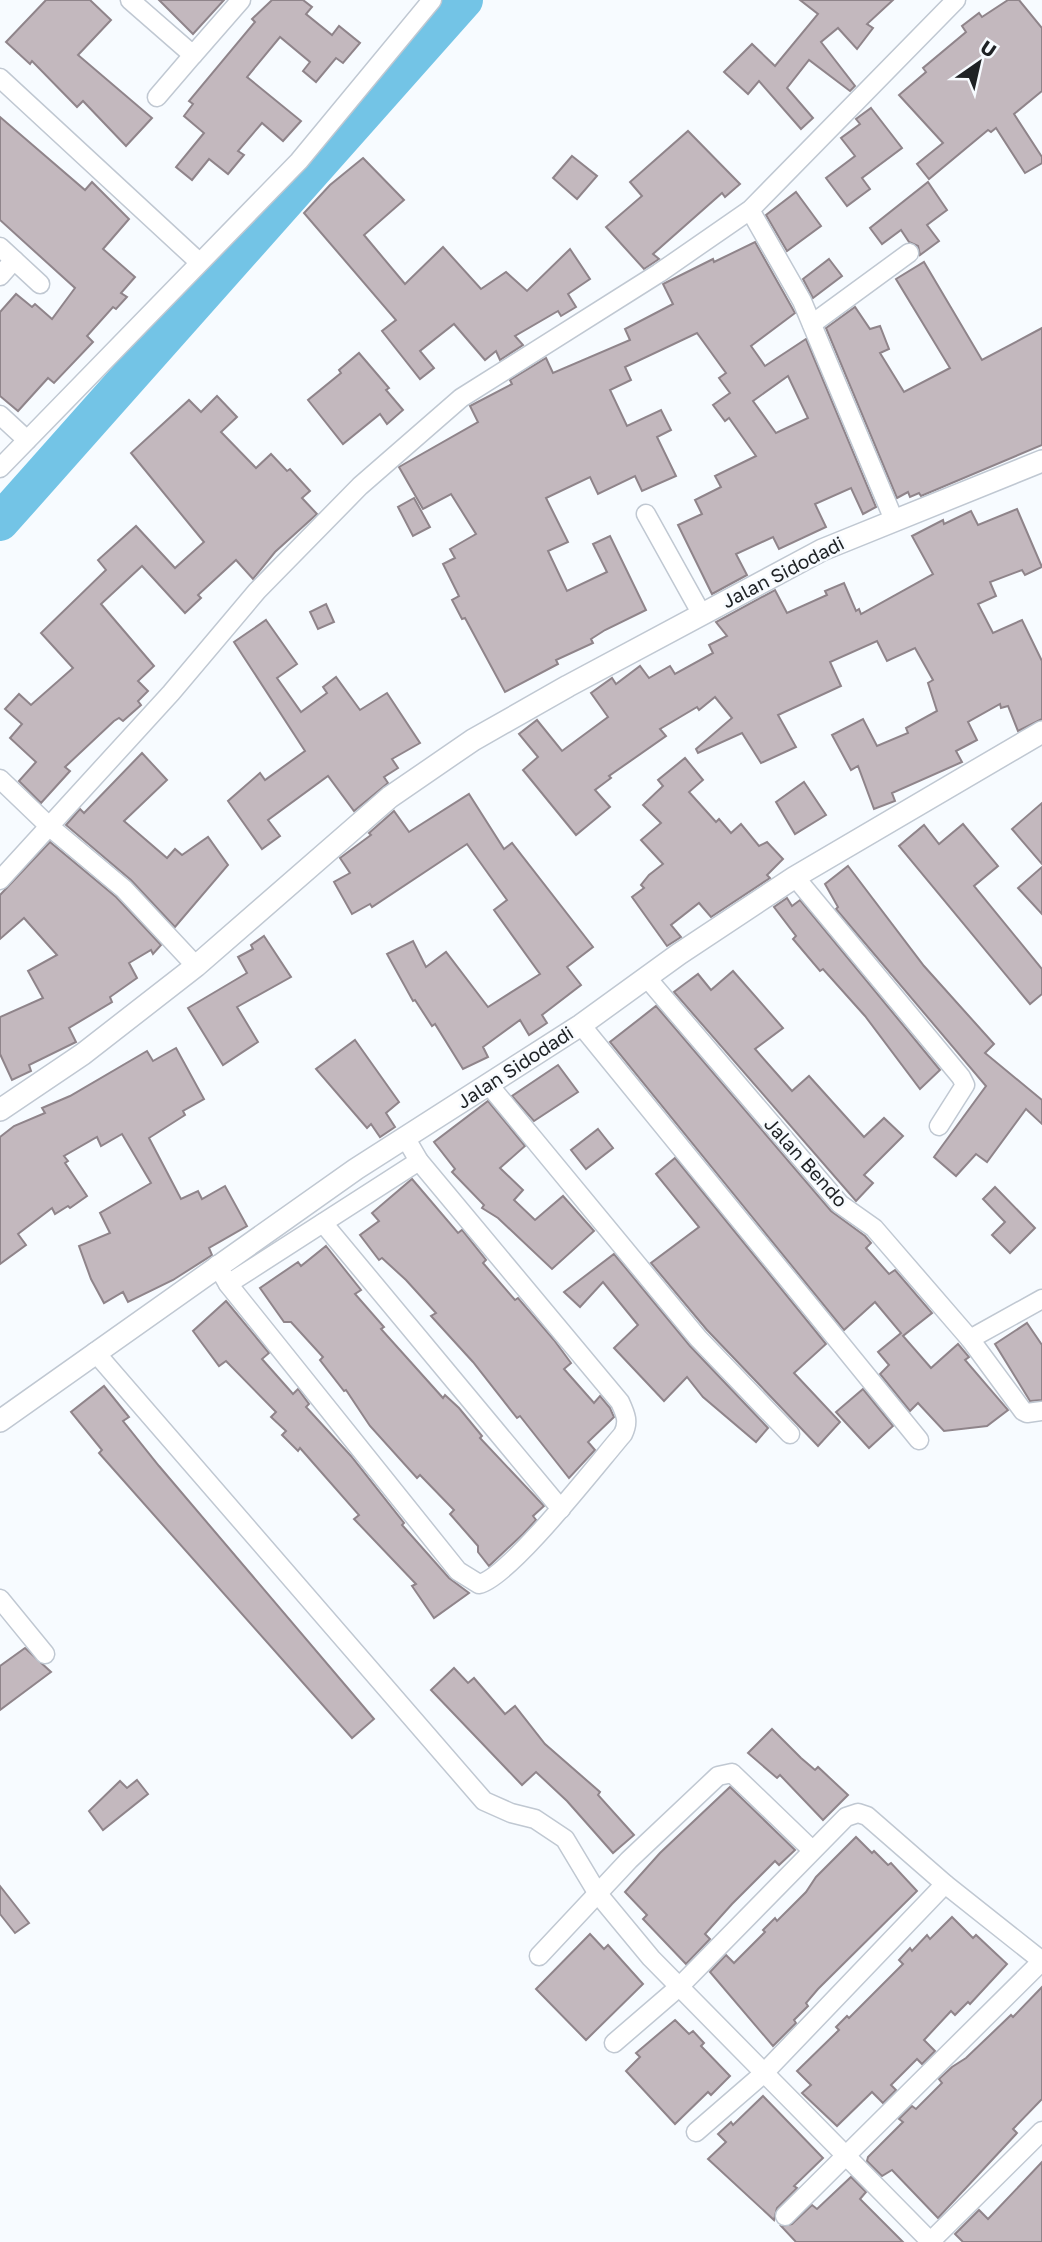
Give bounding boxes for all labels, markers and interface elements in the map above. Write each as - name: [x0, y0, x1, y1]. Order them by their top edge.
- north arrow: [944, 28, 1014, 98]
- text: U: [977, 35, 1001, 62]
- street label: Jalan Sidodadi: [718, 531, 848, 612]
- street label: Jalan Sidodadi: [452, 1020, 577, 1113]
- street label: Jalan Bendo: [760, 1112, 853, 1211]

